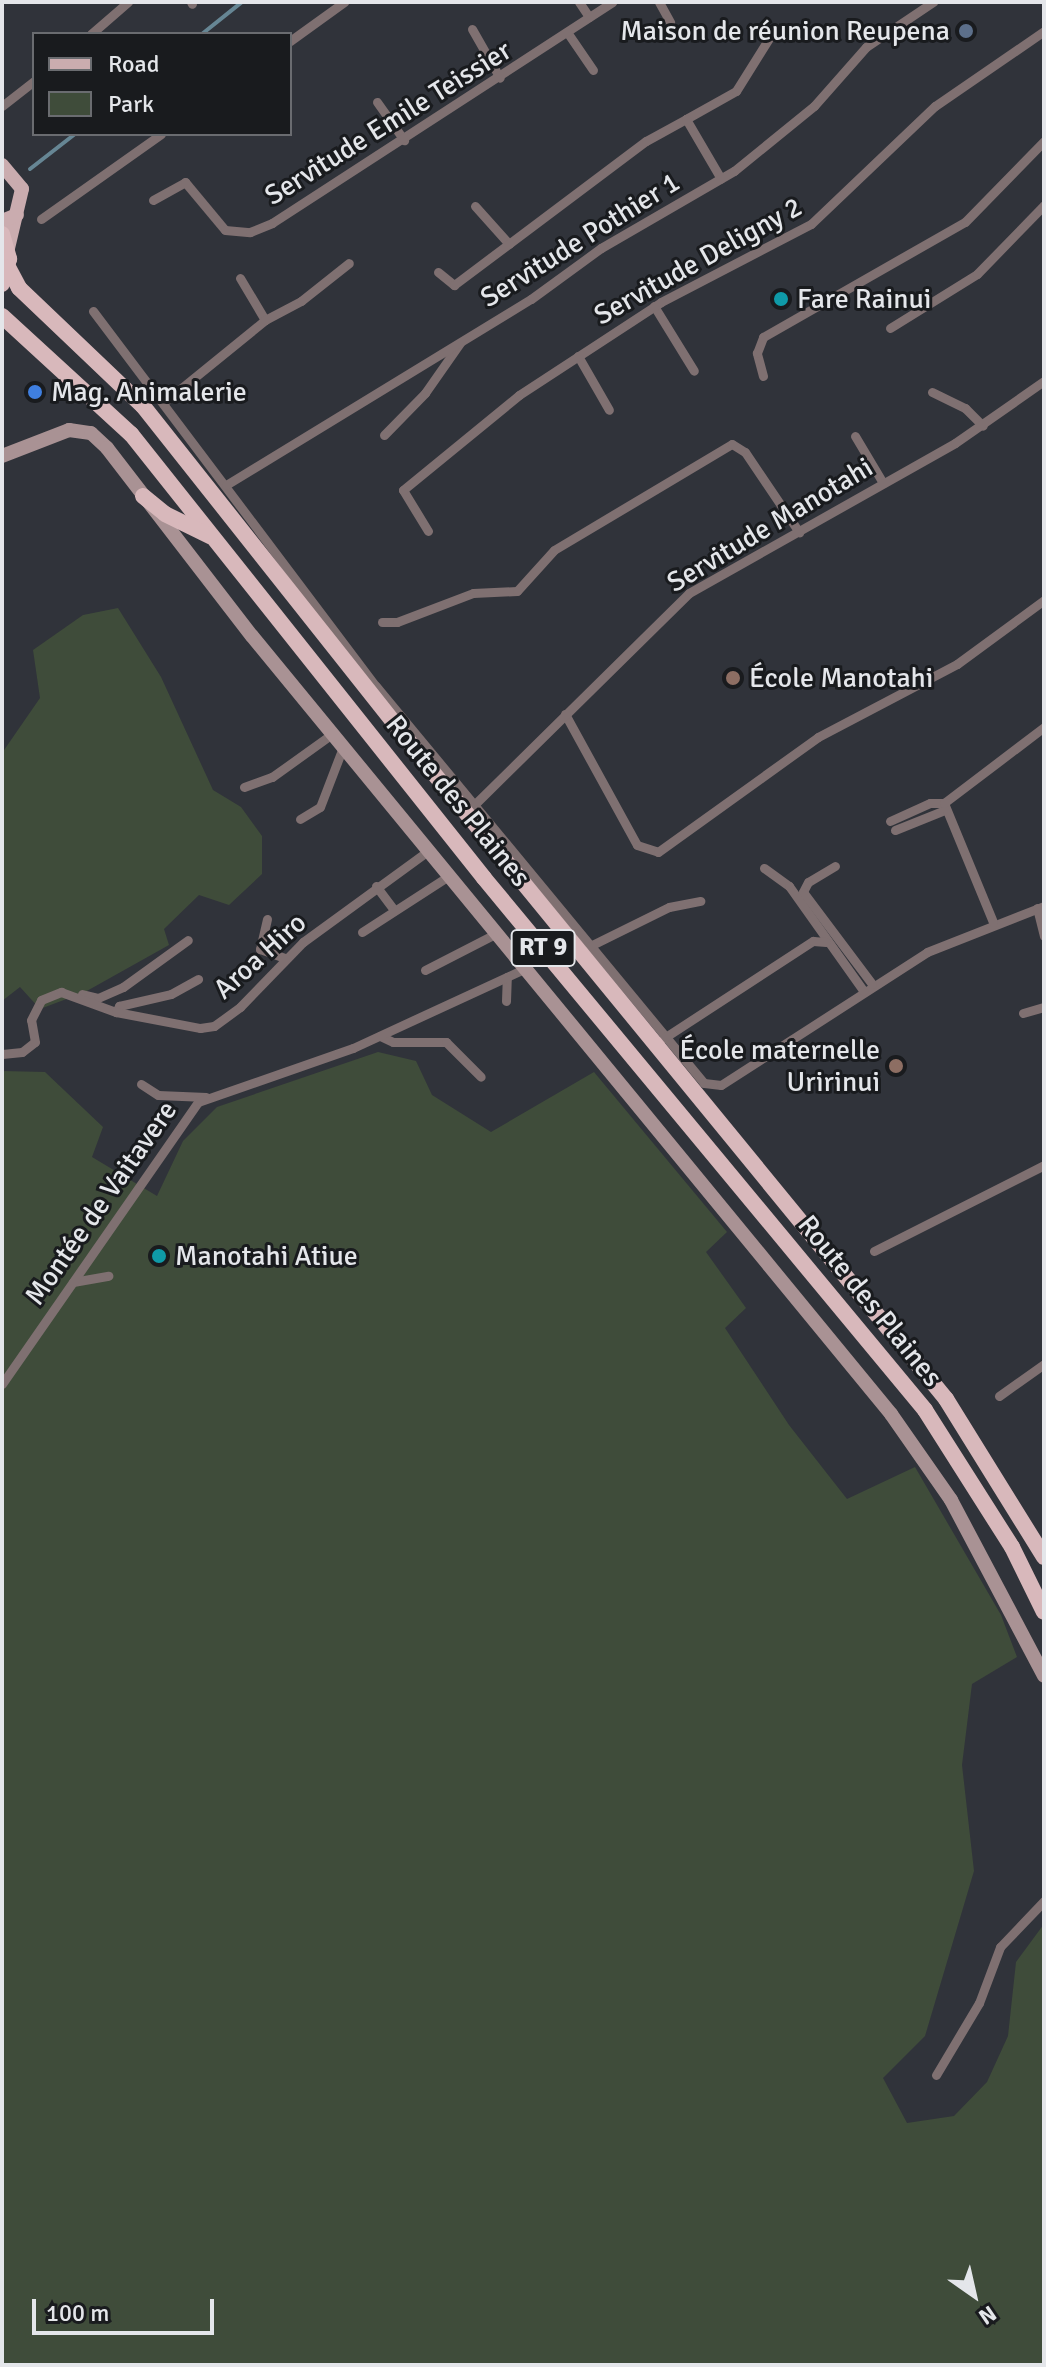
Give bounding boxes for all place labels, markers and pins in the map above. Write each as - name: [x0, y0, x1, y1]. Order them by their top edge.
- place label: Maison de réunion Reupena: [620, 14, 950, 48]
- marker: Maison de réunion Reupena: [957, 22, 975, 40]
- place label: Fare Rainui: [797, 282, 931, 316]
- marker: Fare Rainui: [772, 290, 790, 308]
- place label: Mag. Animalerie: [51, 375, 247, 409]
- marker: Mag. Animalerie: [26, 383, 44, 401]
- place label: École Manotahi: [749, 661, 933, 695]
- marker: École Manotahi: [724, 669, 742, 687]
- place label: École maternelle Uririnui: [680, 1033, 880, 1099]
- marker: École maternelle Uririnui: [887, 1057, 905, 1075]
- place label: Manotahi Atiue: [175, 1239, 358, 1273]
- marker: Manotahi Atiue: [150, 1247, 168, 1265]

